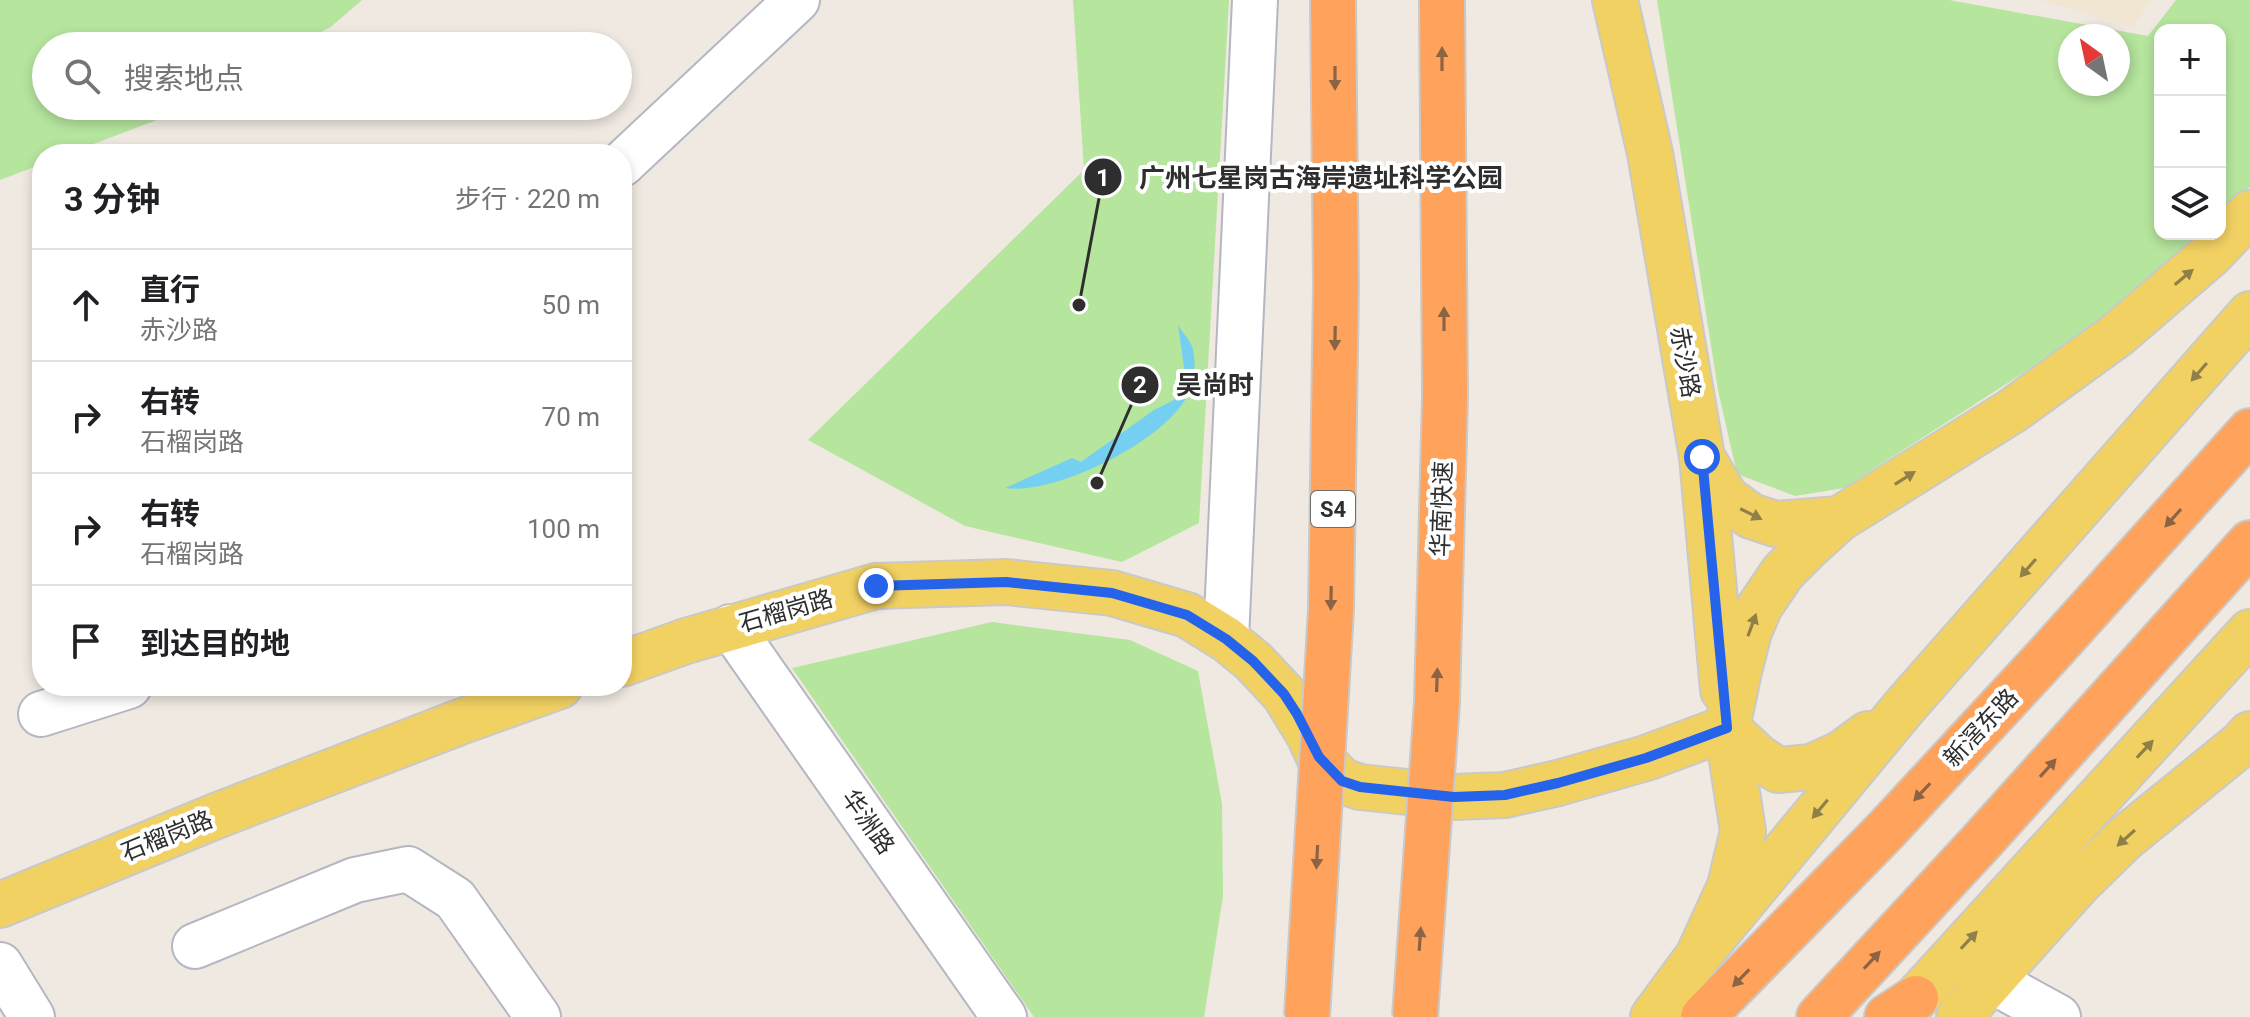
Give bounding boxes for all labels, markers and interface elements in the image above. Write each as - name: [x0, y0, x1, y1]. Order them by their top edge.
- north arrow: [2058, 24, 2130, 96]
- map controls: [2154, 24, 2226, 240]
- button: +: [2154, 24, 2226, 96]
- search box: [32, 32, 632, 120]
- one-way arrow: [1436, 46, 1449, 71]
- icon: search: [60, 54, 104, 98]
- text: 搜索地点: [124, 61, 244, 96]
- one-way arrow: [1329, 66, 1341, 91]
- button: −: [2154, 96, 2226, 168]
- callout: 广州七星岗古海岸遗址科学公园: [1083, 152, 1519, 202]
- text: 广州七星岗古海岸遗址科学公园: [1139, 163, 1503, 193]
- text: 1: [1096, 164, 1110, 192]
- button: layers: [2154, 168, 2226, 240]
- text: 3 分钟: [64, 179, 160, 219]
- text: 步行 · 220 m: [455, 184, 600, 214]
- one-way arrow: [2174, 269, 2194, 286]
- text: 直行: [140, 272, 200, 307]
- icon: ahead: [64, 283, 108, 327]
- text: 50 m: [542, 290, 600, 320]
- one-way arrow: [1438, 306, 1451, 331]
- text: 赤沙路: [140, 315, 218, 345]
- street label: 赤沙路: [1665, 324, 1705, 400]
- one-way arrow: [1329, 326, 1342, 351]
- callout: 吴尚时: [1120, 360, 1270, 410]
- one-way arrow: [2190, 363, 2208, 382]
- text: 吴尚时: [1176, 370, 1254, 400]
- text: 2: [1133, 371, 1147, 399]
- text: 右转: [140, 384, 200, 419]
- icon: right: [64, 395, 108, 439]
- text: 70 m: [542, 402, 600, 432]
- text: 石榴岗路: [140, 427, 244, 457]
- route start: [1684, 439, 1720, 475]
- street label: 华南快速: [1426, 461, 1458, 557]
- one-way arrow: [1894, 471, 1916, 485]
- road number: S4: [1311, 491, 1355, 527]
- text: 右转: [140, 496, 200, 531]
- icon: right: [64, 507, 108, 551]
- one-way arrow: [1740, 507, 1763, 521]
- one-way arrow: [2165, 508, 2183, 527]
- text: 100 m: [527, 514, 600, 544]
- text: 石榴岗路: [140, 539, 244, 569]
- one-way arrow: [2019, 559, 2037, 578]
- route end: [858, 568, 894, 604]
- street label: 石榴岗路: [736, 584, 836, 638]
- one-way arrow: [1325, 586, 1338, 611]
- one-way arrow: [1746, 613, 1759, 637]
- icon: arrive: [64, 619, 108, 663]
- text: 到达目的地: [140, 626, 290, 661]
- one-way arrow: [1431, 667, 1444, 692]
- street label: 新滘东路: [1938, 683, 2024, 773]
- one-way arrow: [2136, 740, 2154, 759]
- one-way arrow: [2038, 759, 2056, 778]
- one-way arrow: [1913, 782, 1931, 801]
- street label: 华洲路: [836, 784, 900, 860]
- one-way arrow: [1812, 799, 1829, 819]
- street label: 石榴岗路: [117, 805, 217, 867]
- one-way arrow: [2117, 828, 2136, 846]
- one-way arrow: [1310, 845, 1323, 871]
- one-way arrow: [1414, 926, 1427, 951]
- one-way arrow: [1960, 931, 1978, 950]
- one-way arrow: [1862, 951, 1880, 970]
- one-way arrow: [1732, 968, 1750, 987]

